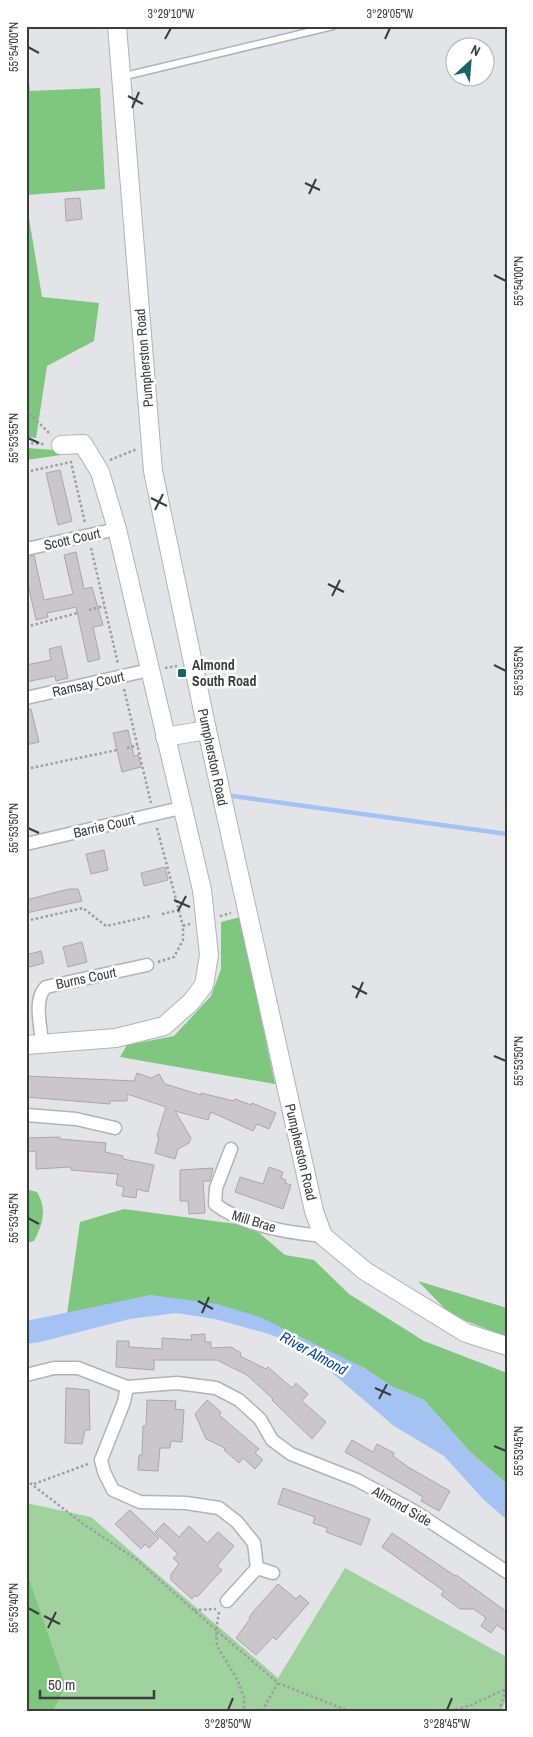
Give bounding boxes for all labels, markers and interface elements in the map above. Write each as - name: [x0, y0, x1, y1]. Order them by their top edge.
- text: 3°29'10"W: [148, 6, 195, 22]
- text: 3°29'05"W: [367, 6, 414, 22]
- text: 55°54'00"N: [6, 22, 22, 72]
- north arrow: [446, 38, 496, 88]
- text: N: [468, 40, 483, 60]
- text: 55°54'00"N: [511, 256, 527, 306]
- street label: Pumpherston Road: [131, 308, 157, 408]
- text: 55°53'55"N: [6, 413, 22, 463]
- street label: Scott Court: [42, 524, 102, 554]
- text: 55°53'55"N: [511, 646, 527, 696]
- place label: Almond South Road: [192, 656, 256, 690]
- street label: Ramsay Court: [50, 667, 126, 701]
- marker: Almond South Road: [176, 667, 188, 679]
- street label: Pumpherston Road: [194, 707, 232, 807]
- text: 55°53'50"N: [6, 803, 22, 853]
- street label: Barrie Court: [72, 810, 136, 842]
- street label: Burns Court: [54, 963, 118, 993]
- text: 55°53'50"N: [511, 1036, 527, 1086]
- street label: Pumpherston Road: [281, 1102, 321, 1202]
- text: 55°53'45"N: [6, 1193, 22, 1243]
- street label: Mill Brae: [230, 1206, 278, 1236]
- water label: River Almond: [277, 1326, 351, 1380]
- text: 55°53'45"N: [511, 1426, 527, 1476]
- street label: Almond Side: [368, 1481, 435, 1530]
- text: 55°53'40"N: [6, 1583, 22, 1633]
- scale bar: [40, 1667, 154, 1699]
- text: 50 m: [48, 1674, 75, 1695]
- text: 3°28'50"W: [205, 1716, 252, 1732]
- text: 3°28'45"W: [424, 1716, 471, 1732]

